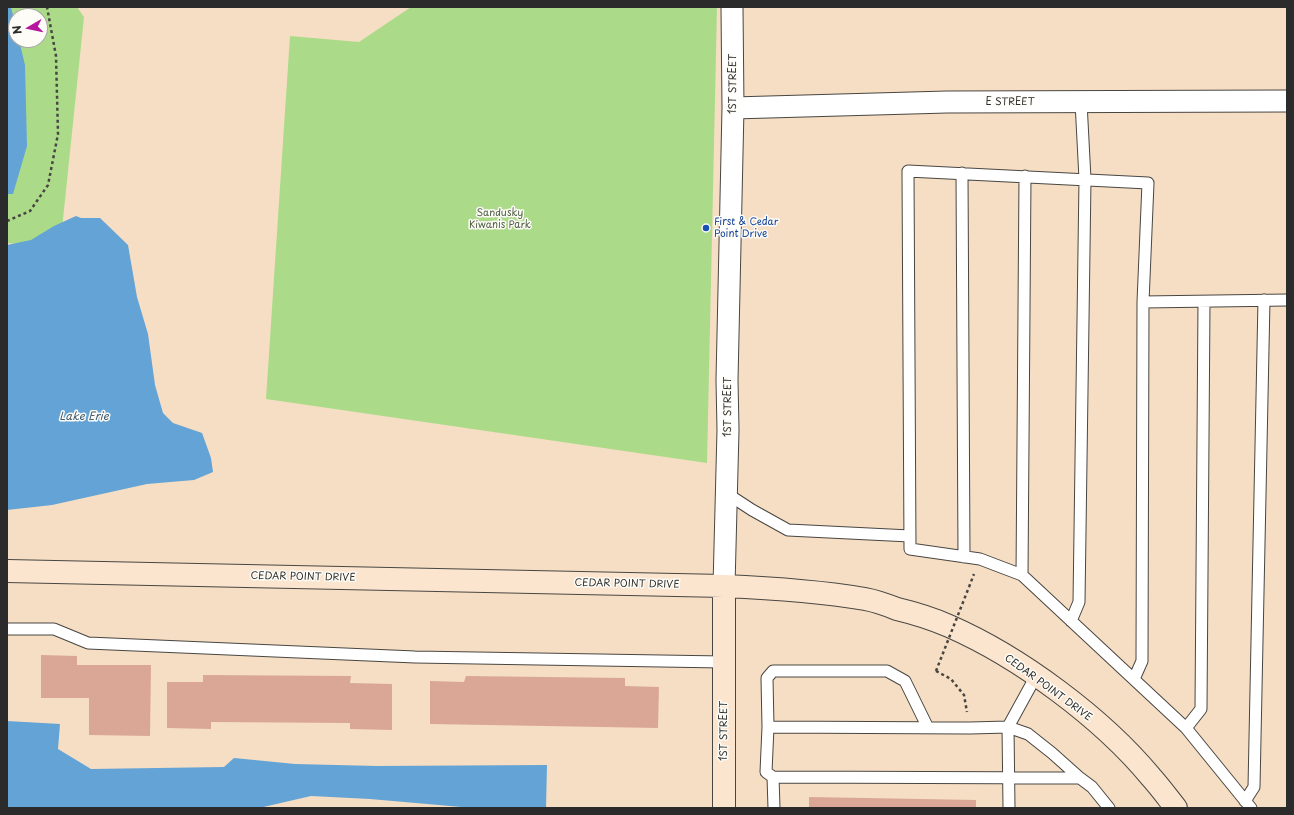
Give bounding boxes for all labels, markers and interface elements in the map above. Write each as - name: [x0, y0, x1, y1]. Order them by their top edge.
- north arrow: [8, 8, 48, 48]
- text: N: [8, 24, 26, 35]
- street label: 1ST STREET: [727, 54, 739, 114]
- street label: E STREET: [986, 96, 1034, 108]
- park label: Sandusky Kiwanis Park: [469, 207, 531, 230]
- place label: First & Cedar Point Drive: [714, 216, 778, 240]
- marker: First & Cedar Point Drive: [701, 223, 711, 233]
- street label: 1ST STREET: [722, 377, 734, 437]
- water label: Lake Erie: [59, 410, 109, 424]
- street label: CEDAR POINT DRIVE: [250, 570, 356, 584]
- street label: CEDAR POINT DRIVE: [574, 577, 680, 591]
- street label: CEDAR POINT DRIVE: [1002, 652, 1094, 724]
- street label: 1ST STREET: [718, 701, 730, 761]

